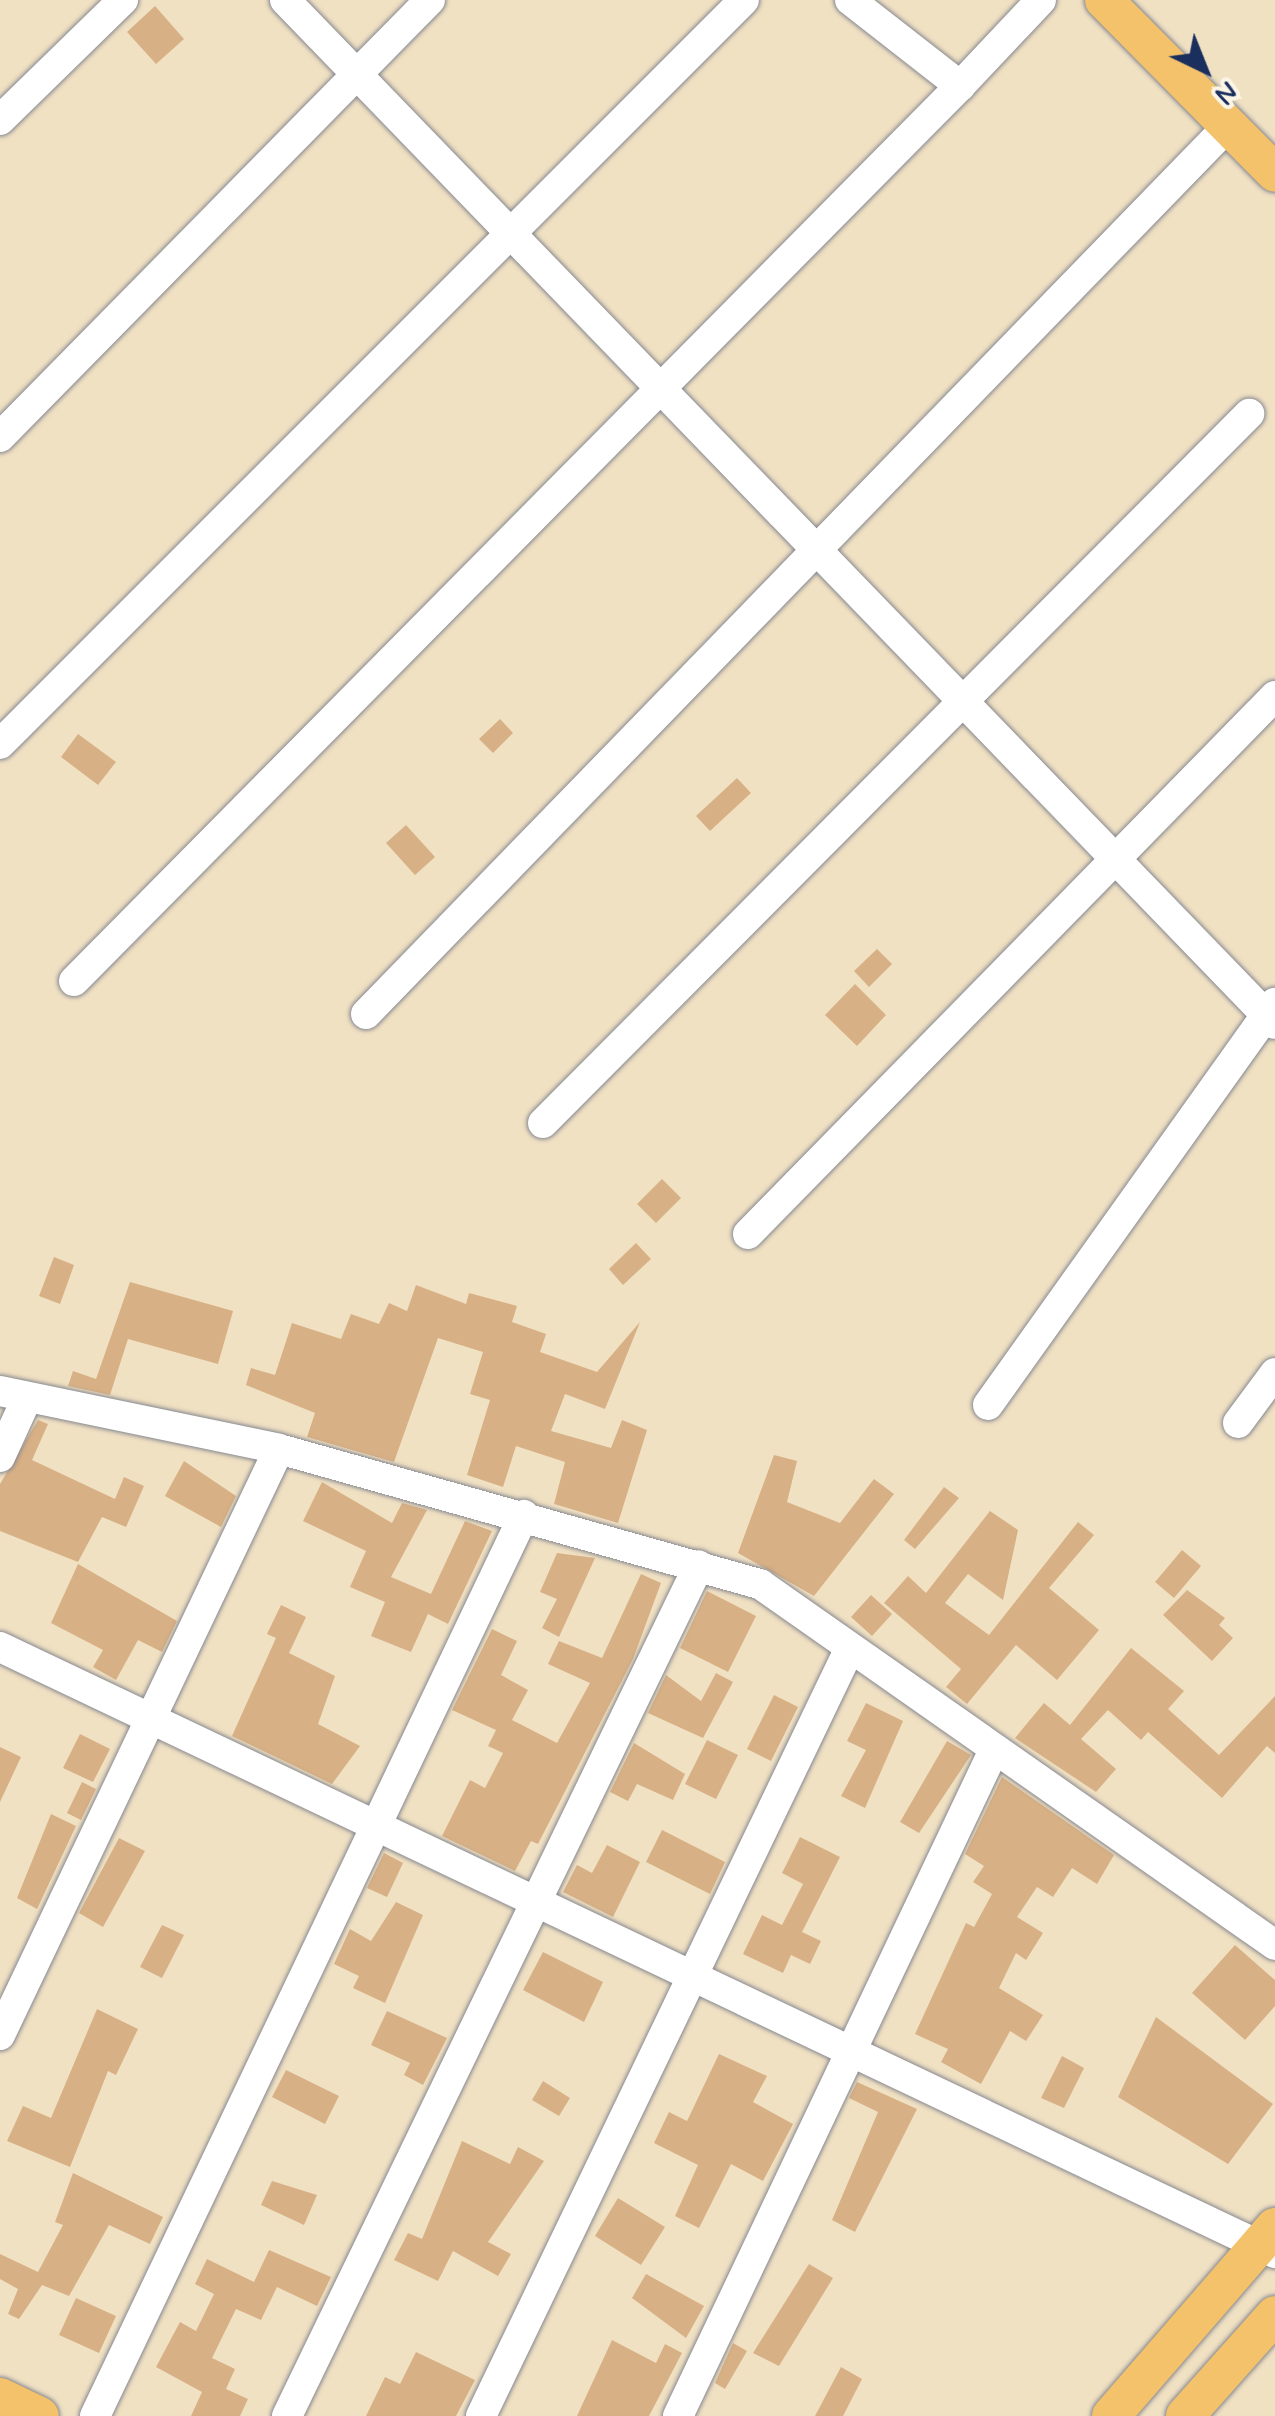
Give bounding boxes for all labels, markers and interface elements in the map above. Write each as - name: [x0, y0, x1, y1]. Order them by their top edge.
- north arrow: [1155, 20, 1255, 120]
- text: N: [1206, 72, 1245, 112]

